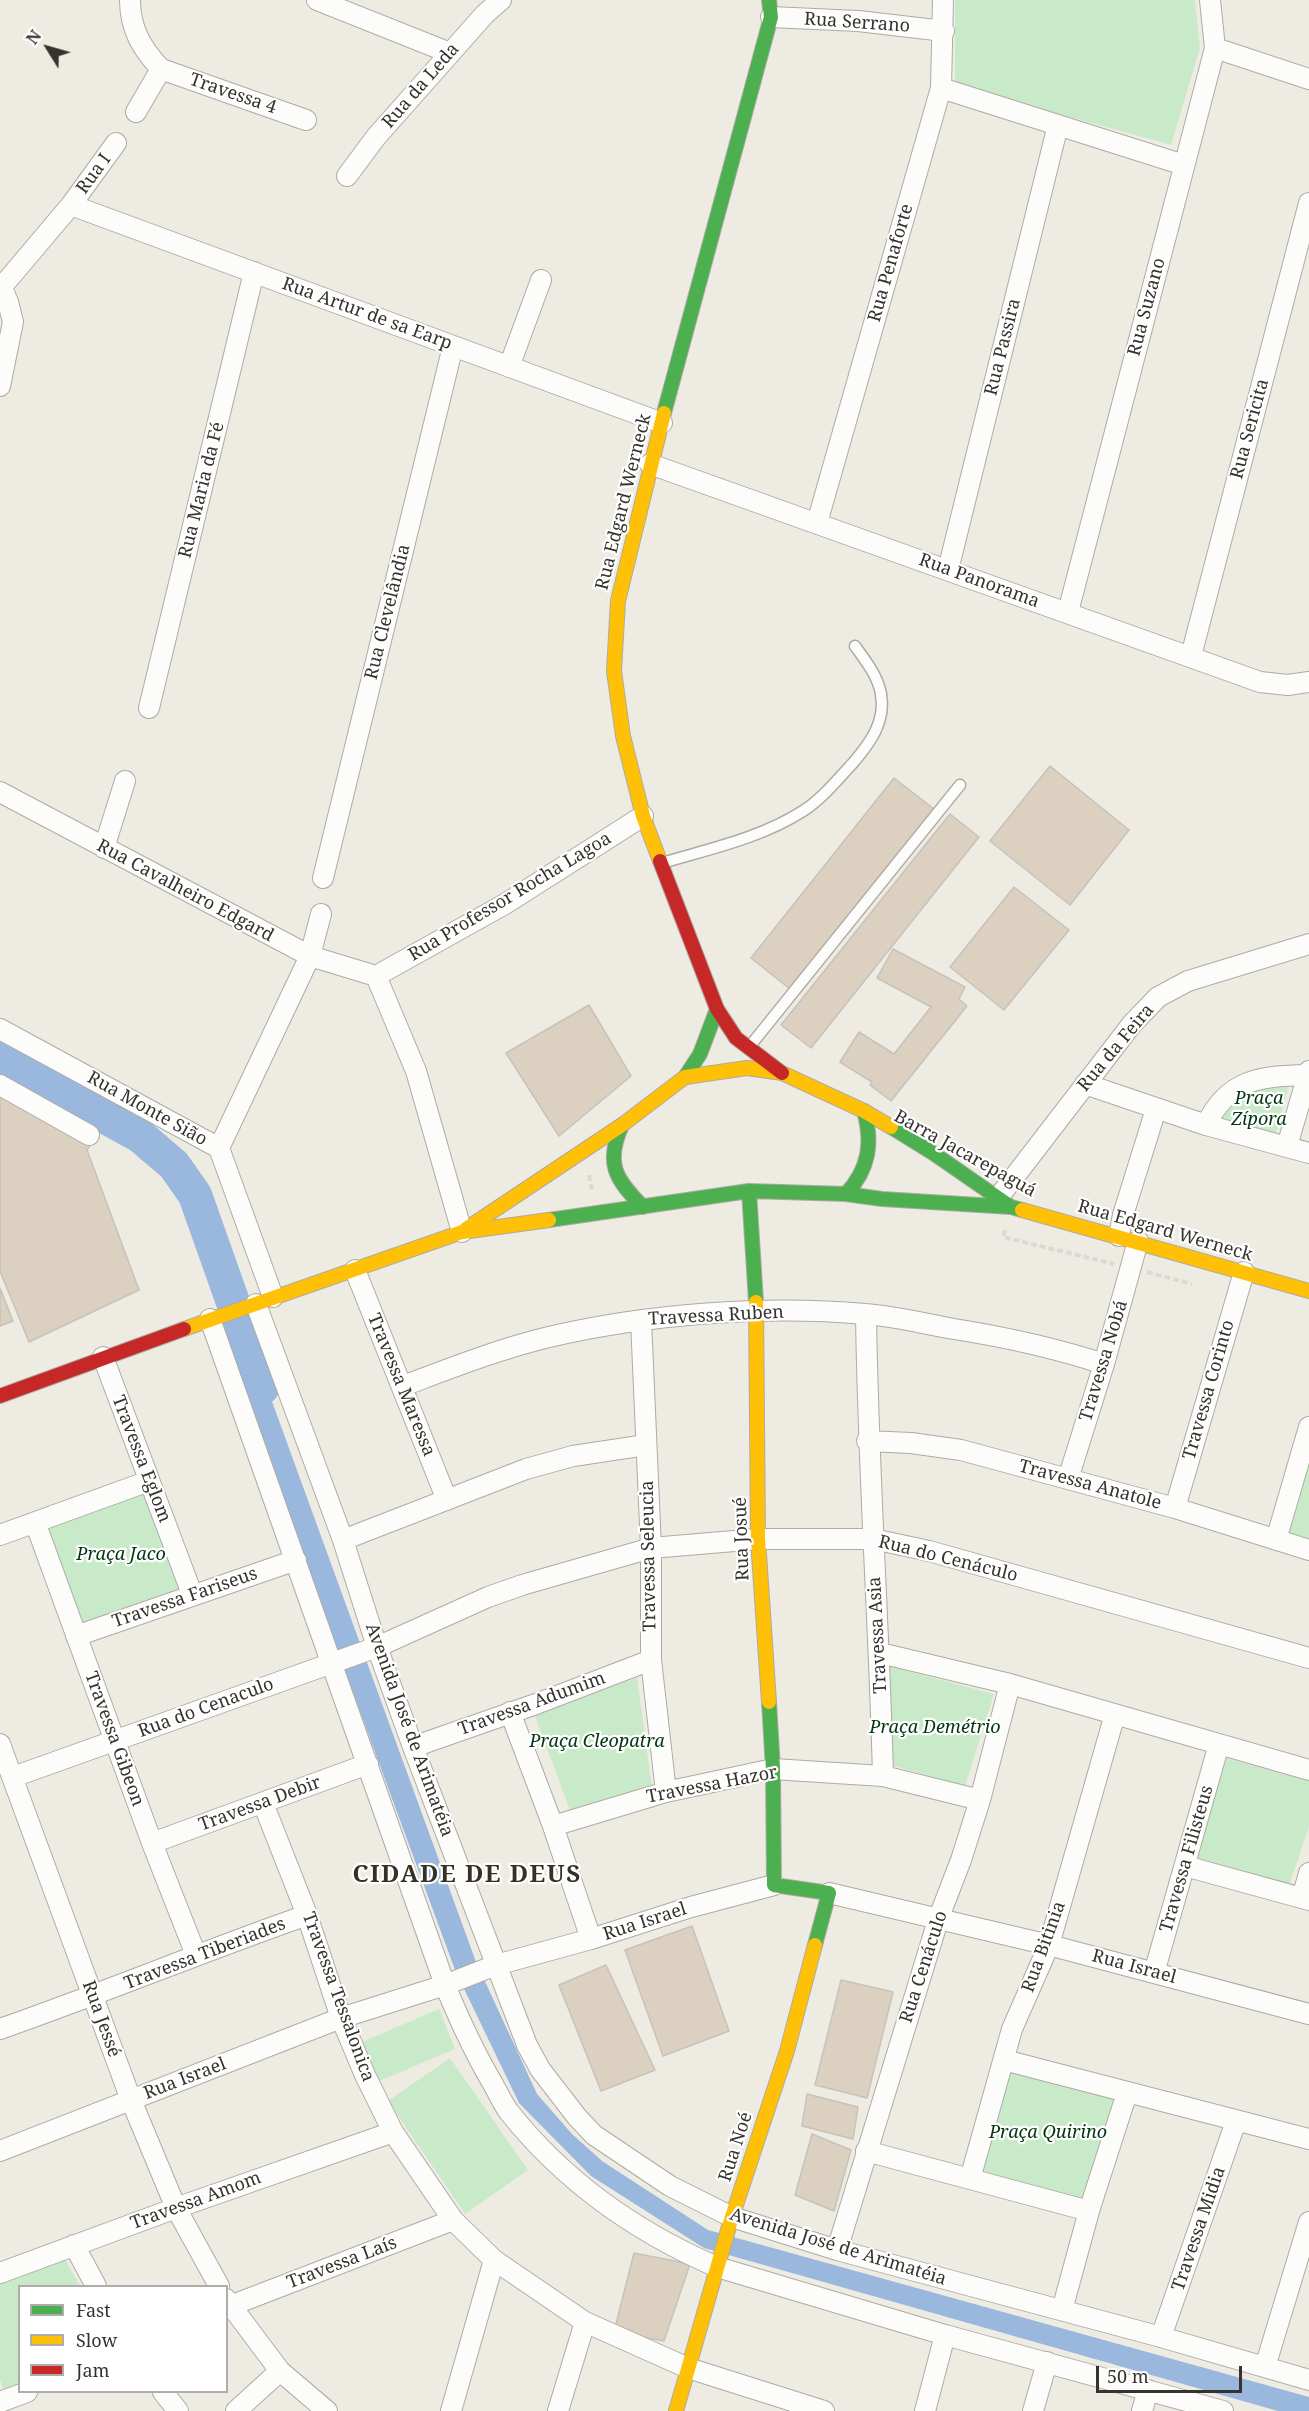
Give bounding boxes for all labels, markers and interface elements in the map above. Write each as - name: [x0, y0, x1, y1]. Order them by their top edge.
- street label: Rua Serrano: [803, 9, 911, 37]
- north arrow: [18, 18, 78, 78]
- text: N: [21, 26, 46, 49]
- street label: Rua da Leda: [378, 39, 464, 133]
- street label: Travessa 4: [187, 69, 279, 119]
- street label: Rua I: [72, 150, 116, 198]
- street label: Rua Penaforte: [864, 201, 918, 325]
- street label: Rua Suzano: [1124, 256, 1170, 358]
- street label: Rua Artur de sa Earp: [279, 273, 455, 355]
- street label: Rua Passira: [981, 296, 1025, 398]
- street label: Rua Sericita: [1226, 377, 1274, 481]
- street label: Rua Edgard Werneck: [592, 412, 656, 592]
- street label: Rua Maria da Fé: [175, 420, 229, 560]
- street label: Rua Clevelândia: [361, 542, 415, 682]
- street label: Rua Panorama: [916, 549, 1042, 613]
- street label: Rua Professor Rocha Lagoa: [405, 828, 615, 966]
- street label: Rua Cavalheiro Edgard: [93, 835, 277, 947]
- street label: Rua da Feira: [1073, 1000, 1159, 1096]
- street label: Rua Monte Sião: [83, 1067, 211, 1151]
- park label: Praça Zípora: [1231, 1088, 1287, 1130]
- street label: Barra Jacarepaguá: [890, 1106, 1040, 1202]
- street label: Rua Edgard Werneck: [1075, 1196, 1255, 1266]
- street label: Travessa Nobá: [1075, 1298, 1133, 1424]
- street label: Travessa Ruben: [648, 1302, 784, 1330]
- street label: Travessa Maressa: [363, 1311, 439, 1459]
- street label: Travessa Corinto: [1179, 1318, 1239, 1462]
- street label: Travessa Eglom: [107, 1392, 175, 1526]
- street label: Travessa Anatole: [1016, 1456, 1164, 1514]
- street label: Travessa Seleucia: [637, 1480, 661, 1632]
- street label: Rua Josué: [730, 1497, 754, 1581]
- street label: Rua do Cenáculo: [876, 1531, 1020, 1587]
- park label: Praça Jaco: [76, 1544, 166, 1566]
- street label: Travessa Fariseus: [110, 1563, 260, 1633]
- street label: Travessa Asia: [864, 1576, 892, 1694]
- street label: Avenida José de Arimatéia: [360, 1620, 458, 1840]
- street label: Travessa Adumim: [455, 1667, 609, 1741]
- street label: Travessa Gibeon: [80, 1669, 148, 1809]
- street label: Rua do Cenaculo: [135, 1673, 277, 1743]
- park label: Praça Demétrio: [869, 1717, 1001, 1739]
- park label: Praça Cleopatra: [529, 1731, 665, 1753]
- street label: Travessa Hazor: [645, 1762, 779, 1808]
- street label: Travessa Debir: [196, 1772, 324, 1836]
- street label: Travessa Filisteus: [1156, 1783, 1218, 1935]
- district label: CIDADE DE DEUS: [352, 1861, 582, 1889]
- street label: Rua Israel: [601, 1898, 689, 1946]
- street label: Rua Bitinia: [1018, 1899, 1070, 1995]
- street label: Rua Cenáculo: [896, 1908, 952, 2026]
- street label: Travessa Tessalonica: [297, 1909, 379, 2085]
- street label: Travessa Tiberiades: [121, 1913, 289, 1995]
- street label: Rua Israel: [1090, 1945, 1178, 1989]
- street label: Rua Jessé: [77, 1978, 125, 2060]
- street label: Rua Israel: [141, 2053, 229, 2105]
- street label: Rua Noé: [715, 2110, 757, 2184]
- park label: Praça Quirino: [989, 2122, 1107, 2144]
- street label: Travessa Midia: [1168, 2164, 1230, 2294]
- street label: Travessa Amom: [128, 2167, 264, 2235]
- street label: Avenida José de Arimatéia: [727, 2204, 949, 2290]
- street label: Travessa Laís: [284, 2232, 400, 2294]
- legend: [18, 2285, 228, 2393]
- text: Fast: [76, 2298, 111, 2322]
- text: Slow: [76, 2328, 117, 2352]
- scale bar: [1099, 2354, 1244, 2392]
- text: Jam: [76, 2358, 110, 2382]
- text: 50 m: [1107, 2364, 1149, 2388]

